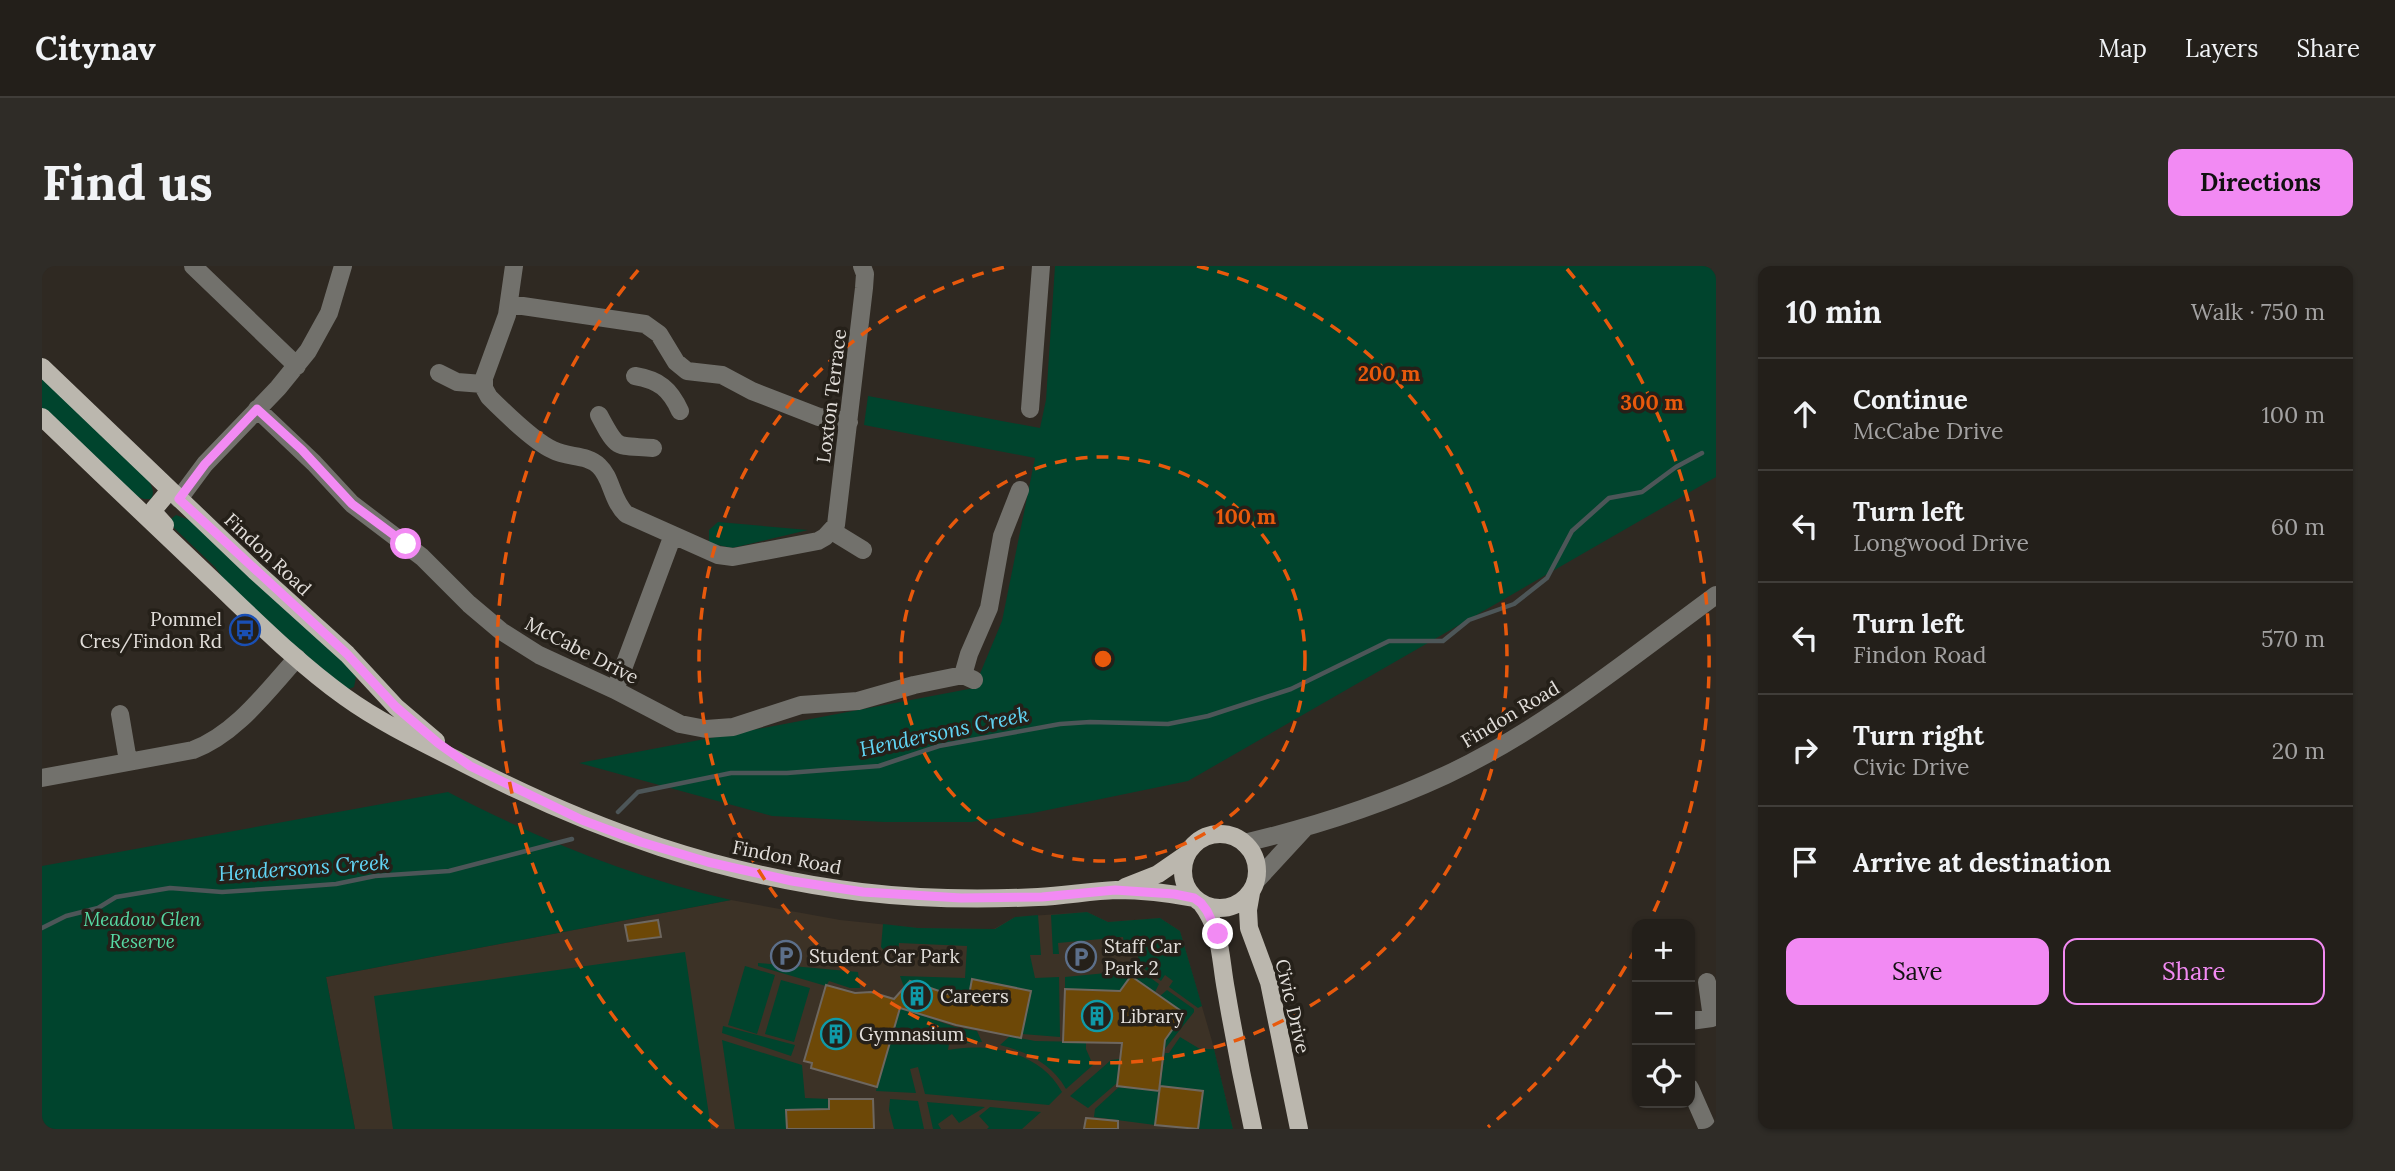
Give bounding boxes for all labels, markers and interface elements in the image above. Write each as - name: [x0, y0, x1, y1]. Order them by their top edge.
- text: Citynav: [35, 27, 156, 69]
- text: Map: [2098, 33, 2147, 64]
- text: Layers: [2185, 33, 2258, 64]
- text: Share: [2296, 33, 2360, 64]
- button: Directions: [2168, 149, 2353, 216]
- text: Find us: [42, 151, 213, 213]
- text: 10 min: [1786, 293, 1882, 331]
- text: Walk · 750 m: [2191, 297, 2325, 326]
- street label: Loxton Terrace: [811, 328, 851, 464]
- text: 200 m: [1358, 360, 1420, 387]
- text: Continue: [1853, 383, 1968, 416]
- text: 300 m: [1620, 389, 1684, 416]
- icon: ahead: [1786, 395, 1824, 433]
- text: 100 m: [2261, 400, 2325, 429]
- text: McCabe Drive: [1853, 416, 2003, 445]
- text: Turn left: [1853, 495, 1964, 528]
- text: 100 m: [1216, 503, 1276, 530]
- icon: left: [1786, 507, 1824, 545]
- street label: Findon Road: [219, 508, 317, 600]
- text: 60 m: [2271, 512, 2325, 541]
- route start: [390, 528, 421, 559]
- text: Longwood Drive: [1853, 528, 2029, 557]
- place label: Pommel Cres/Findon Rd: [80, 607, 222, 654]
- text: Turn left: [1853, 607, 1964, 640]
- street label: McCabe Drive: [521, 611, 643, 689]
- bus stop icon: Pommel Cres/Findon Rd: [228, 613, 262, 647]
- icon: left: [1786, 619, 1824, 657]
- text: 570 m: [2261, 624, 2325, 653]
- text: Findon Road: [1853, 640, 1987, 669]
- centre of rings: [1091, 647, 1115, 671]
- street label: Findon Road: [1457, 675, 1563, 753]
- water label: Hendersons Creek: [857, 700, 1031, 763]
- text: Turn right: [1853, 719, 1984, 752]
- icon: right: [1786, 731, 1824, 769]
- text: 20 m: [2272, 736, 2325, 765]
- text: Civic Drive: [1853, 752, 1969, 781]
- street label: Findon Road: [731, 835, 843, 879]
- icon: arrive: [1786, 843, 1824, 881]
- text: Arrive at destination: [1853, 846, 2111, 879]
- water label: Hendersons Creek: [217, 848, 391, 887]
- park label: Meadow Glen Reserve: [83, 907, 201, 953]
- route end: [1202, 918, 1233, 949]
- map controls: [1632, 919, 1695, 1108]
- button: +: [1632, 919, 1695, 982]
- place label: Staff Car Park 2: [1104, 934, 1182, 980]
- button: Save: [1786, 938, 2049, 1005]
- button: Share: [2063, 938, 2325, 1005]
- parking icon: Student Car Park: [769, 939, 803, 973]
- parking icon: Staff Car Park 2: [1064, 940, 1098, 974]
- place label: Student Car Park: [809, 944, 960, 968]
- street label: Civic Drive: [1270, 956, 1316, 1056]
- building icon: Careers: [900, 979, 934, 1013]
- button: −: [1632, 982, 1695, 1045]
- place label: Careers: [940, 984, 1009, 1008]
- building icon: Library: [1080, 999, 1114, 1033]
- place label: Library: [1120, 1004, 1184, 1028]
- building icon: Gymnasium: [819, 1017, 853, 1051]
- place label: Gymnasium: [859, 1022, 964, 1046]
- button: locate: [1632, 1045, 1695, 1108]

